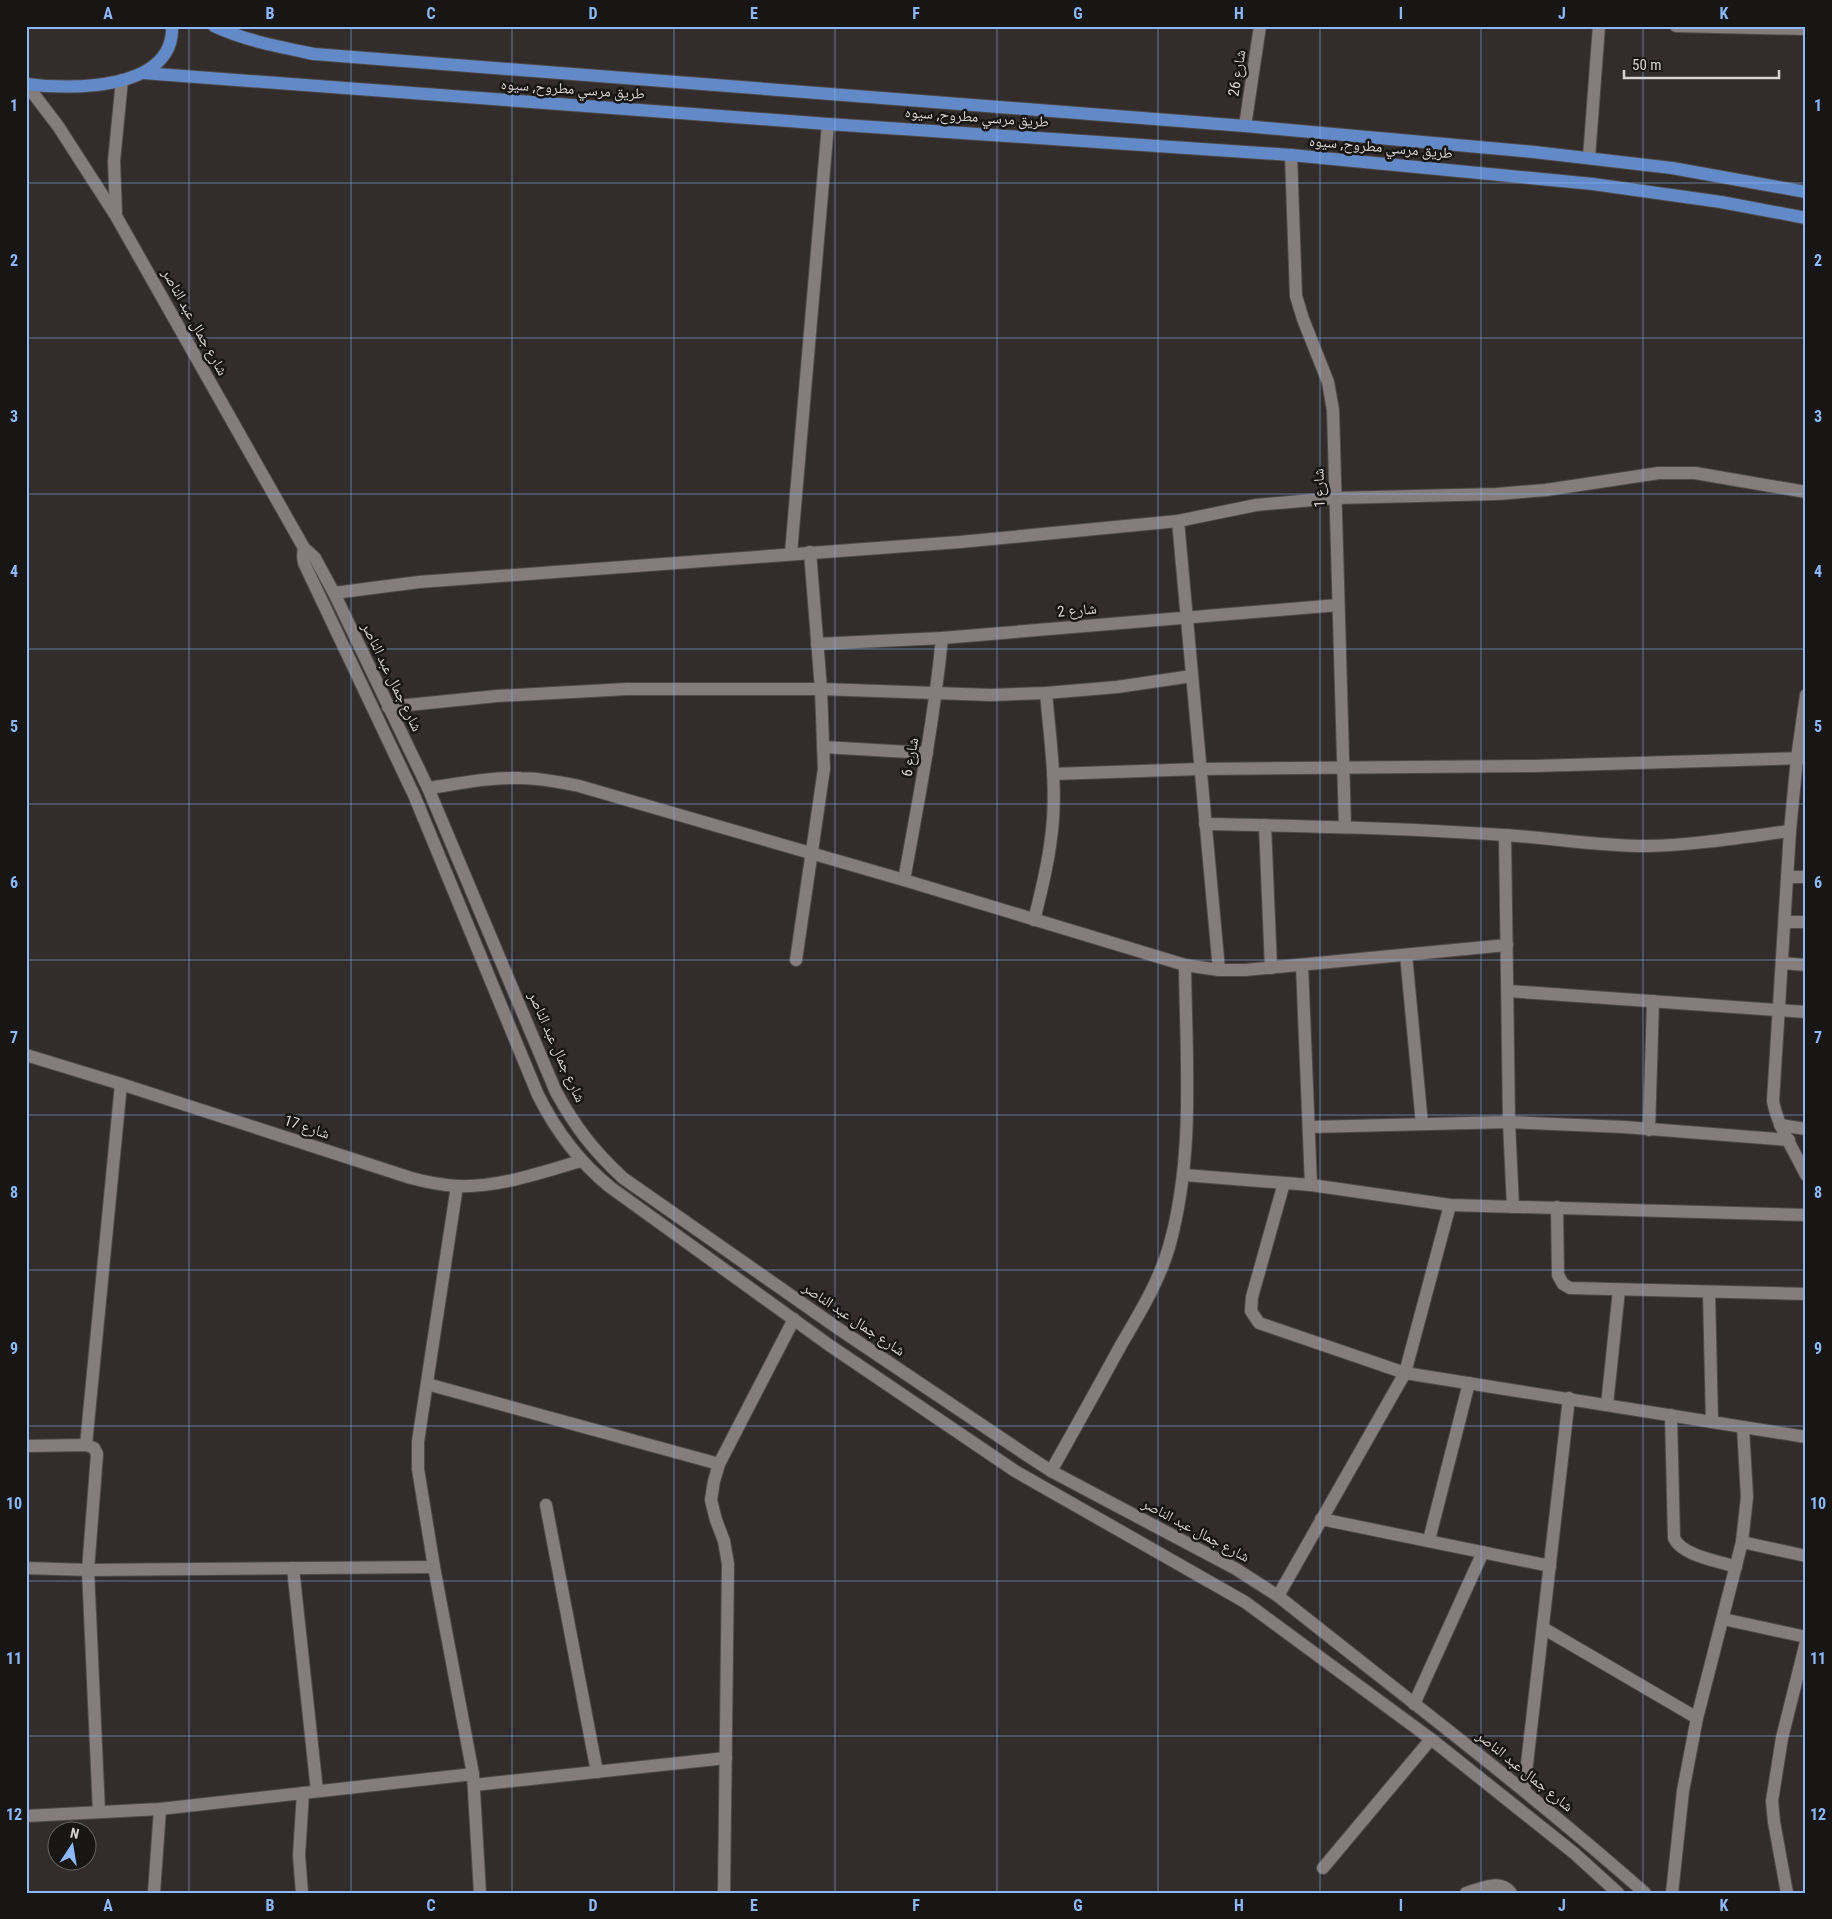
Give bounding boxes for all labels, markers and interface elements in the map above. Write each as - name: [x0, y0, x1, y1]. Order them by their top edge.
- text: A: [103, 4, 113, 23]
- text: B: [266, 4, 275, 23]
- text: C: [426, 4, 436, 23]
- text: D: [588, 4, 598, 23]
- text: E: [750, 4, 758, 23]
- text: F: [912, 4, 920, 23]
- text: G: [1073, 4, 1083, 23]
- text: H: [1234, 4, 1244, 23]
- text: I: [1399, 4, 1403, 23]
- text: J: [1558, 4, 1566, 23]
- text: K: [1720, 4, 1729, 23]
- street label: شارع 26: [1224, 48, 1251, 98]
- scale bar: [1624, 48, 1780, 80]
- text: 50 m: [1632, 56, 1662, 74]
- street label: طريق مرسي مطروح, سيوه: [500, 75, 646, 106]
- text: 1: [10, 96, 18, 115]
- text: 1: [1814, 96, 1822, 115]
- street label: طريق مرسي مطروح, سيوه: [904, 103, 1050, 134]
- street label: طريق مرسي مطروح, سيوه: [1308, 132, 1454, 165]
- text: 2: [10, 251, 18, 270]
- text: 2: [1814, 251, 1822, 270]
- street label: شارع جمال عبد الناصر: [157, 265, 232, 379]
- text: 3: [10, 407, 18, 426]
- text: 3: [1814, 407, 1822, 426]
- street label: شارع 1: [1309, 468, 1330, 508]
- text: 4: [10, 562, 18, 581]
- text: 4: [1814, 562, 1822, 581]
- street label: شارع 2: [1057, 599, 1098, 622]
- street label: شارع جمال عبد الناصر: [356, 619, 426, 735]
- text: 5: [10, 717, 18, 736]
- text: 5: [1814, 717, 1822, 736]
- street label: شارع 6: [898, 736, 923, 778]
- text: 6: [10, 873, 18, 892]
- text: 6: [1814, 873, 1822, 892]
- street label: شارع جمال عبد الناصر: [523, 988, 590, 1106]
- text: 7: [10, 1028, 18, 1047]
- text: 7: [1814, 1028, 1822, 1047]
- street label: شارع 17: [282, 1111, 332, 1144]
- text: 8: [10, 1183, 18, 1202]
- text: 8: [1814, 1183, 1822, 1202]
- street label: شارع جمال عبد الناصر: [798, 1278, 909, 1361]
- text: 9: [10, 1339, 18, 1358]
- text: 9: [1814, 1339, 1822, 1358]
- text: 10: [6, 1494, 22, 1513]
- street label: شارع جمال عبد الناصر: [1138, 1494, 1253, 1567]
- text: 10: [1810, 1494, 1826, 1513]
- text: 11: [6, 1649, 22, 1668]
- text: 11: [1810, 1649, 1826, 1668]
- street label: شارع جمال عبد الناصر: [1472, 1726, 1577, 1816]
- text: 12: [6, 1805, 22, 1824]
- text: 12: [1810, 1805, 1826, 1824]
- north arrow: [48, 1822, 98, 1872]
- text: N: [69, 1825, 81, 1842]
- text: A: [103, 1896, 113, 1915]
- text: B: [266, 1896, 275, 1915]
- text: C: [426, 1896, 436, 1915]
- text: D: [588, 1896, 598, 1915]
- text: E: [750, 1896, 758, 1915]
- text: F: [912, 1896, 920, 1915]
- text: G: [1073, 1896, 1083, 1915]
- text: H: [1234, 1896, 1244, 1915]
- text: I: [1399, 1896, 1403, 1915]
- text: J: [1558, 1896, 1566, 1915]
- text: K: [1720, 1896, 1729, 1915]

